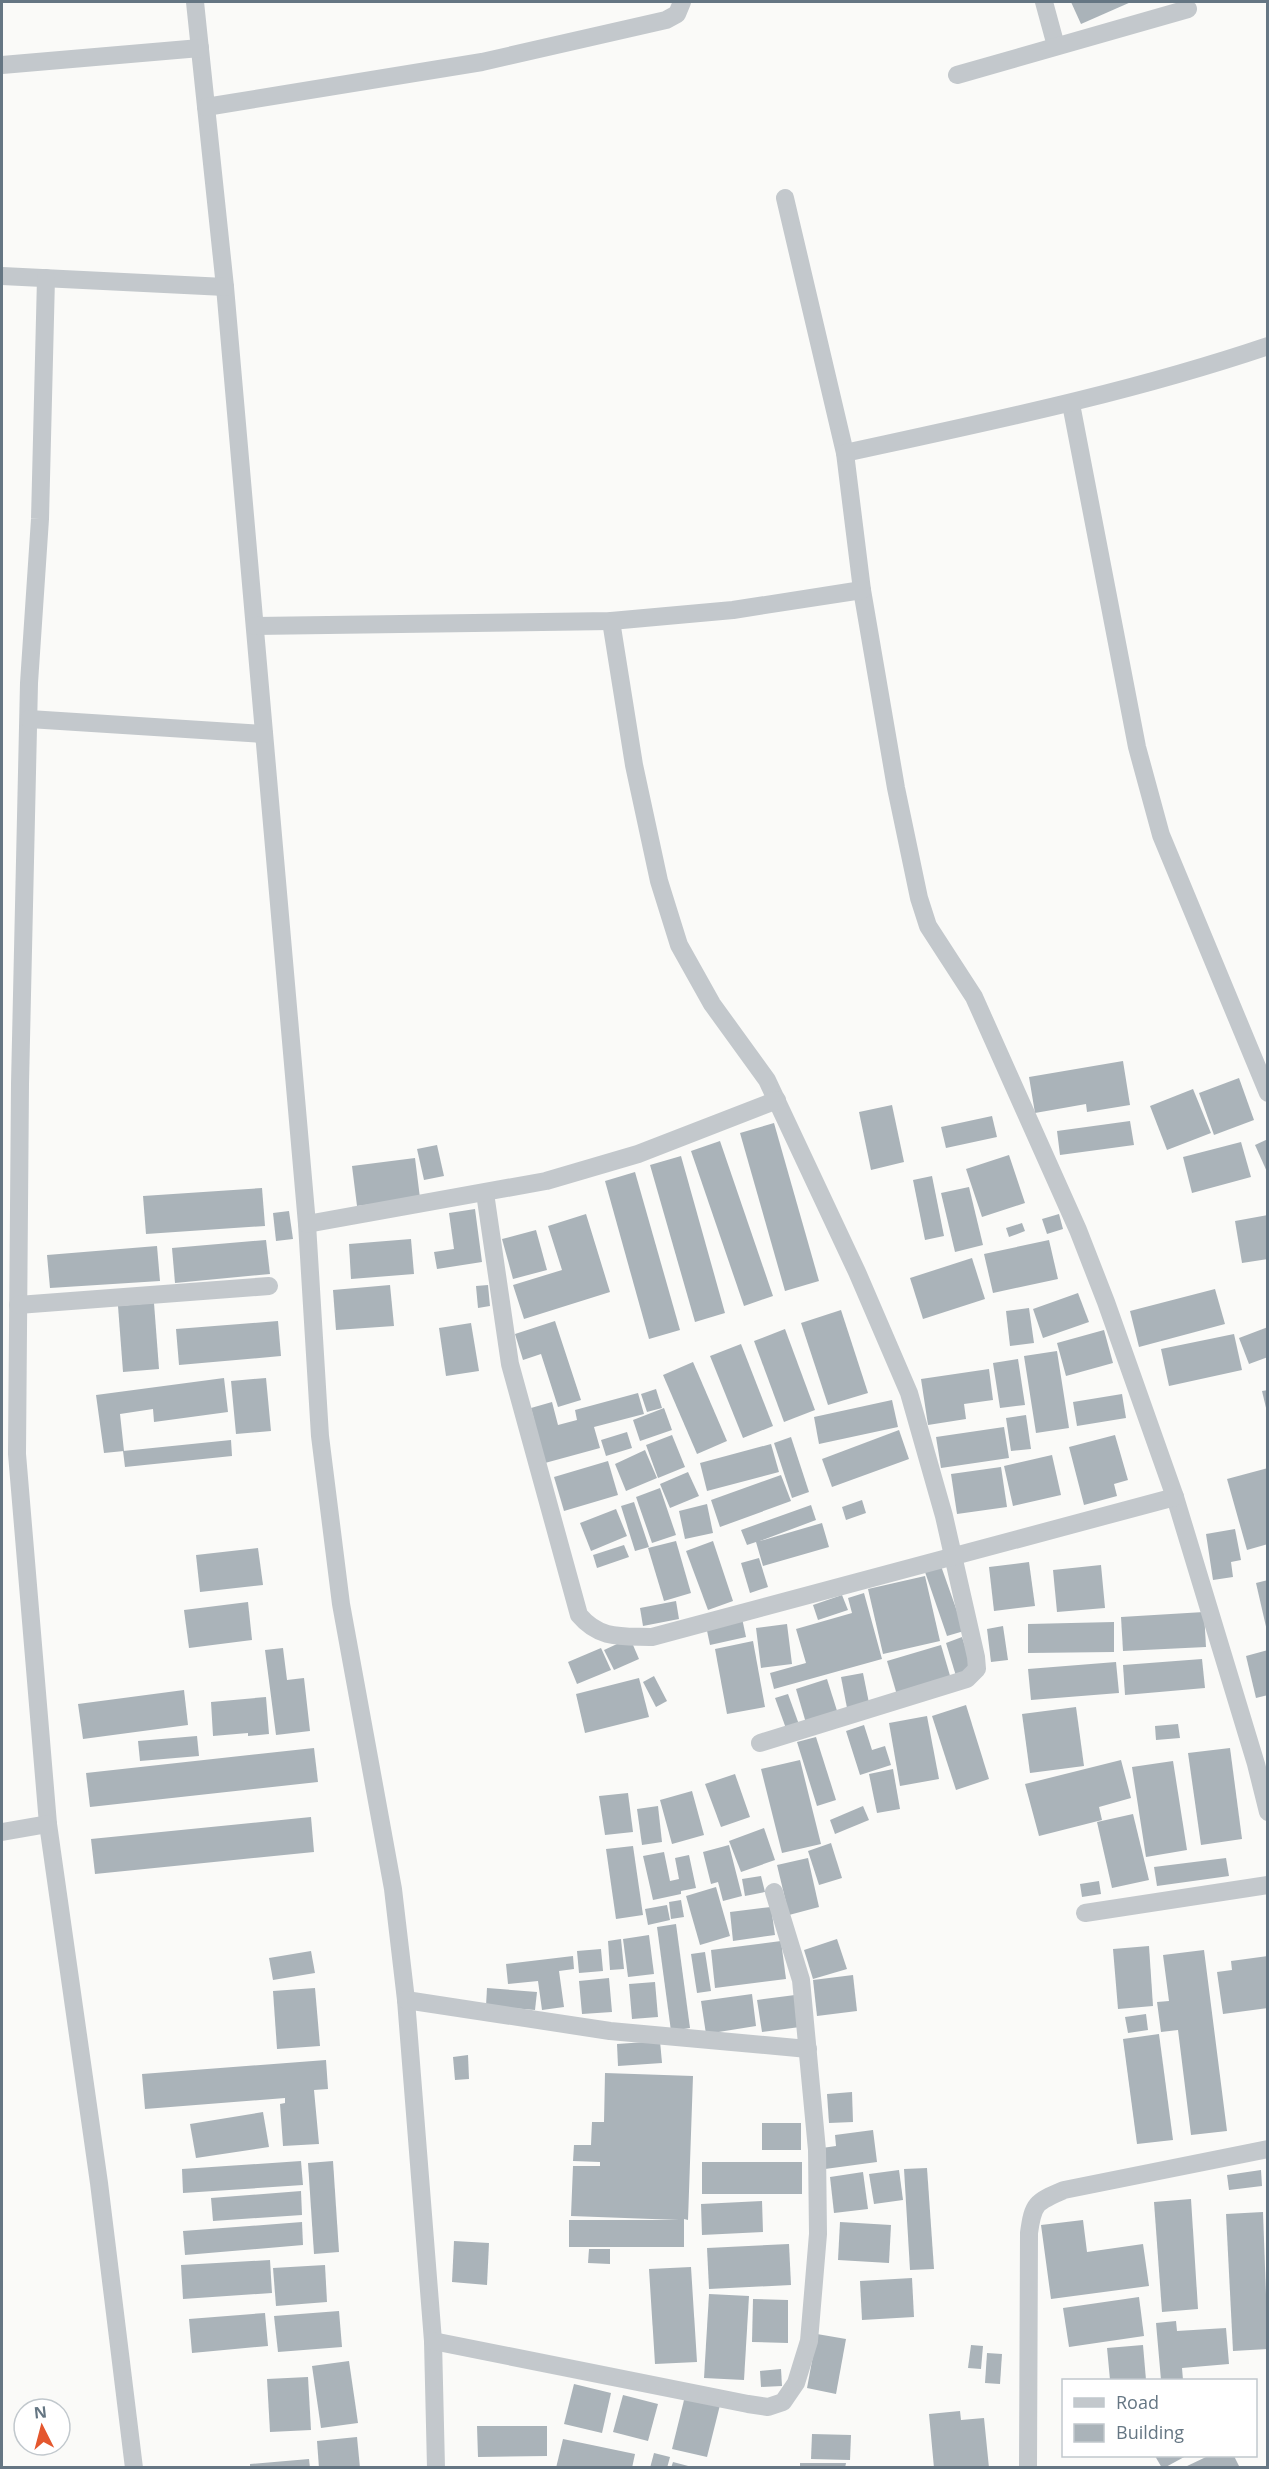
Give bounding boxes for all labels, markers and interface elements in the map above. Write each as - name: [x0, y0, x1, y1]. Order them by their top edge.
- legend: [1062, 2379, 1257, 2457]
- text: Road: [1116, 2390, 1159, 2414]
- north arrow: [12, 2397, 72, 2457]
- text: N: [33, 2400, 48, 2424]
- text: Building: [1116, 2420, 1184, 2444]

